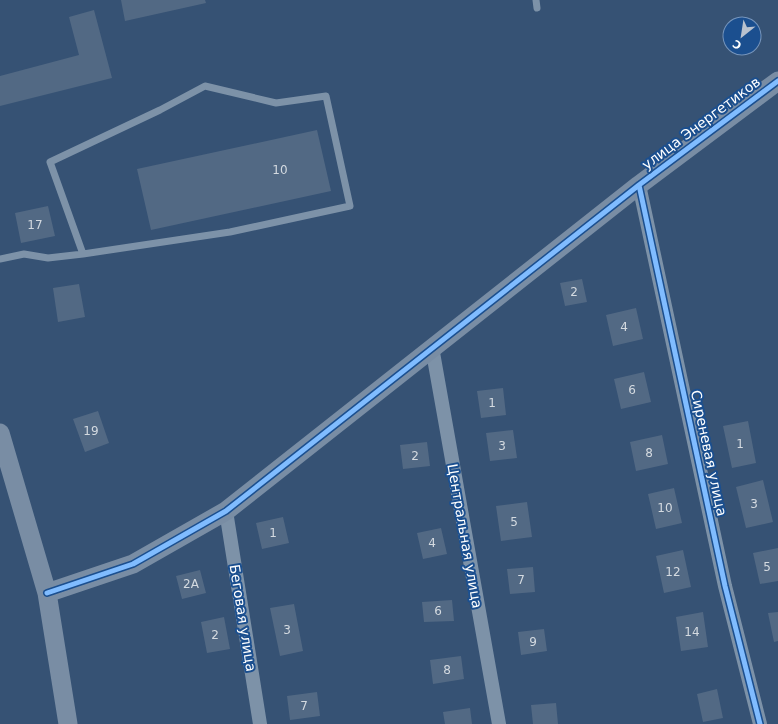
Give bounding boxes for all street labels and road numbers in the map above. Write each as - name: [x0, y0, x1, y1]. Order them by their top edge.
- street label: улица Энергетиков: [639, 73, 763, 173]
- street label: Сиреневая улица: [688, 389, 730, 517]
- street label: Центральная улица: [444, 462, 486, 610]
- street label: Беговая улица: [227, 563, 259, 673]

